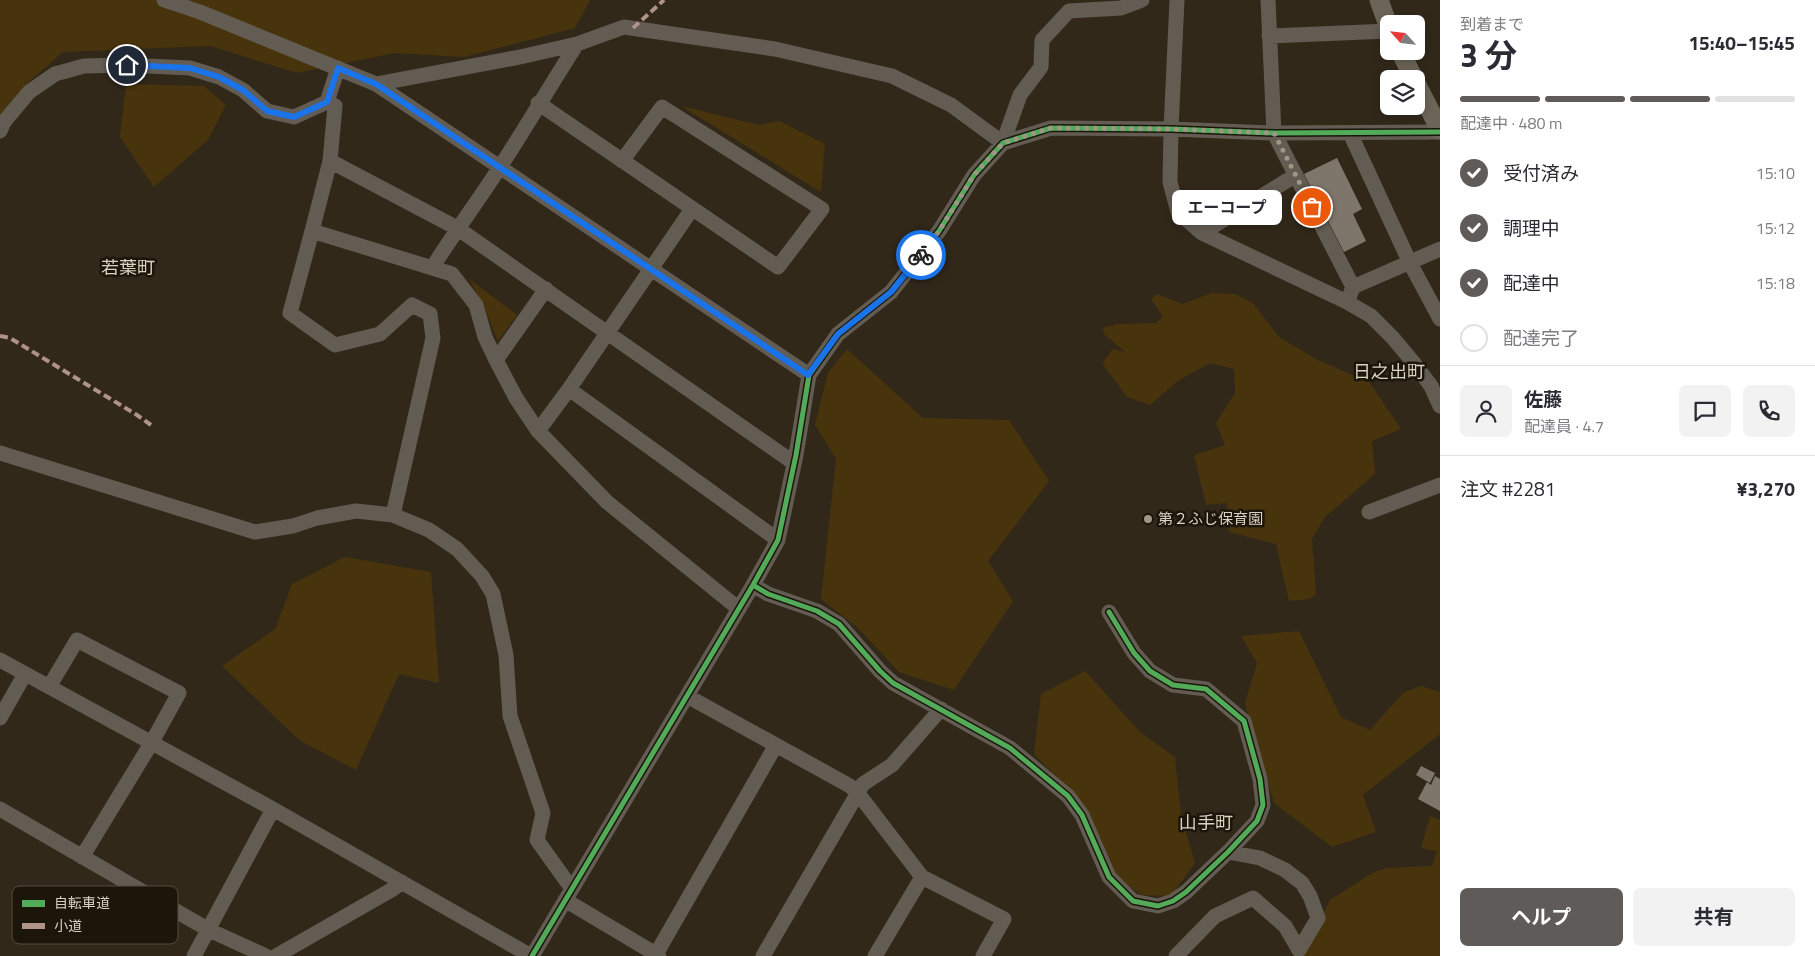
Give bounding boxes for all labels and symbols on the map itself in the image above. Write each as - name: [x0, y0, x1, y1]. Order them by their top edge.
- north arrow: [1380, 15, 1425, 60]
- pin: [106, 44, 148, 86]
- pin: [1291, 186, 1333, 228]
- callout: エーコープ: [1172, 190, 1282, 224]
- courier: [896, 230, 946, 280]
- district label: 若葉町: [101, 254, 155, 281]
- district label: 日之出町: [1353, 358, 1425, 385]
- place label: 第２ふじ保育園: [1158, 507, 1263, 530]
- marker: 第２ふじ保育園: [1142, 513, 1154, 525]
- district label: 山手町: [1179, 809, 1233, 836]
- legend: [12, 886, 178, 944]
- text: 自転車道: [54, 892, 110, 913]
- text: 小道: [54, 915, 82, 936]

